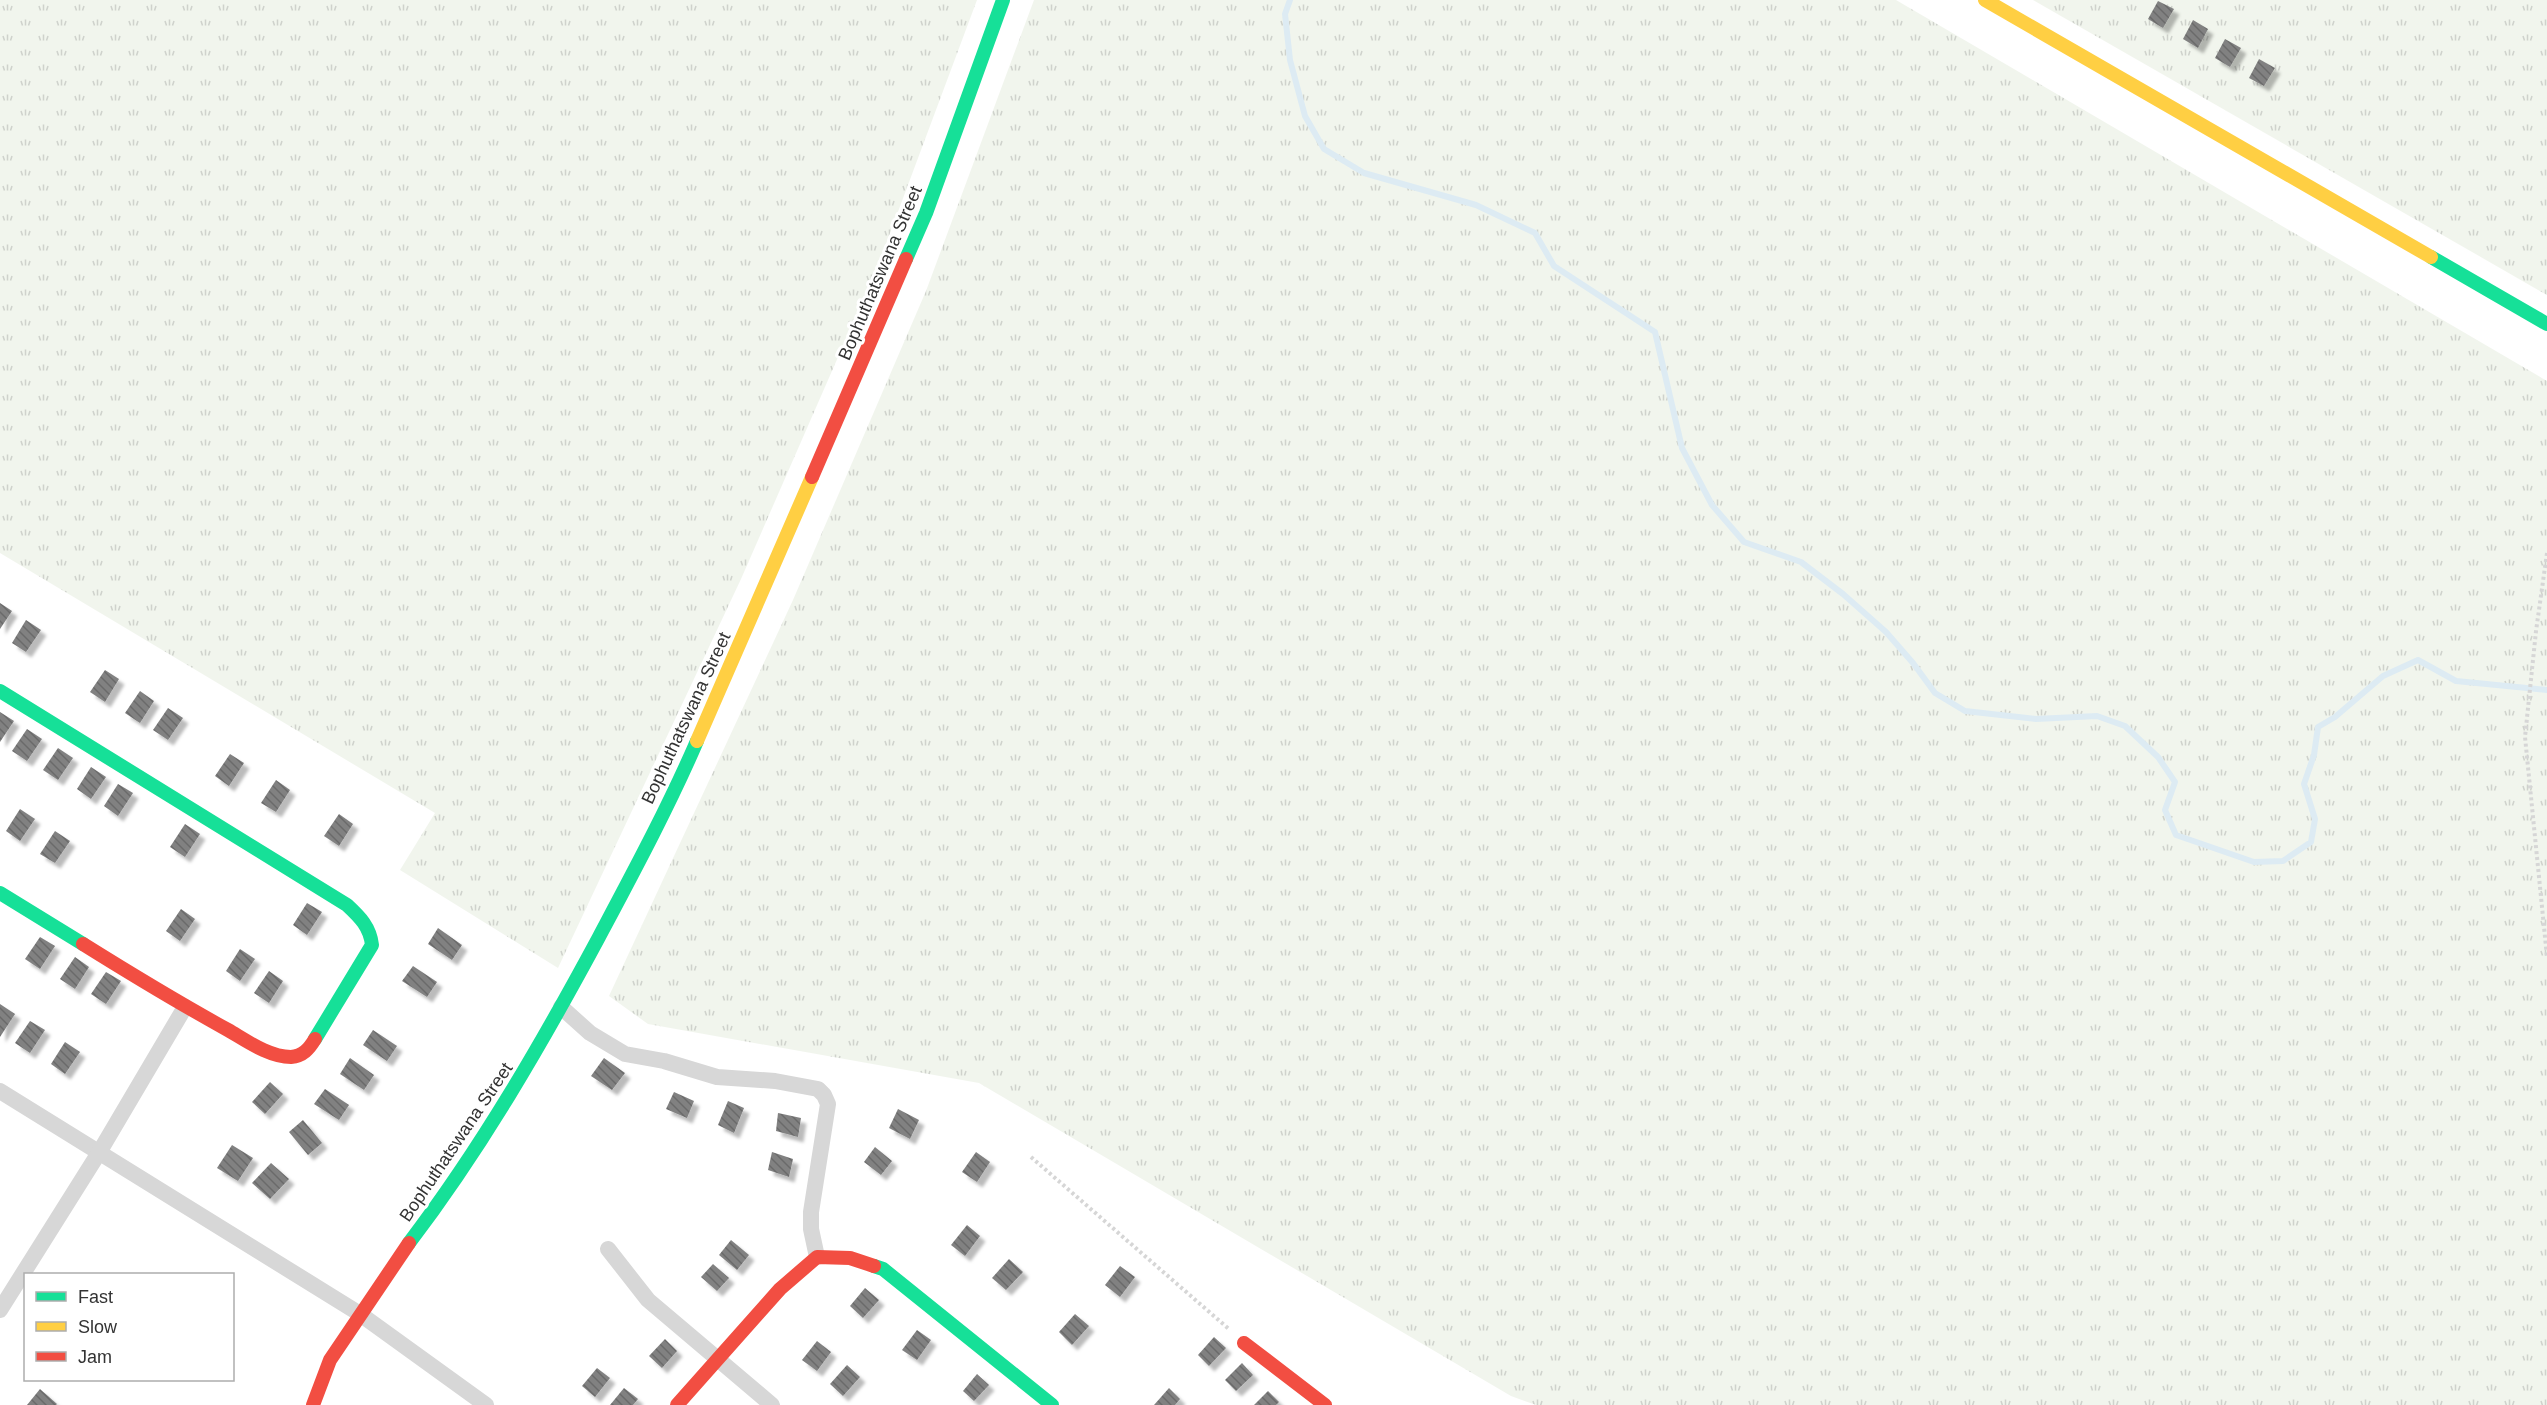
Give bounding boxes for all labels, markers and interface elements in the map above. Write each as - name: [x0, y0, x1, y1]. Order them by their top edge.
- street label: Bophuthatswana Street: [834, 183, 926, 363]
- street label: Bophuthatswana Street: [637, 629, 735, 807]
- street label: Bophuthatswana Street: [395, 1059, 517, 1225]
- legend: [24, 1273, 234, 1381]
- text: Fast: [78, 1287, 113, 1307]
- text: Slow: [78, 1317, 118, 1337]
- text: Jam: [78, 1347, 112, 1367]

